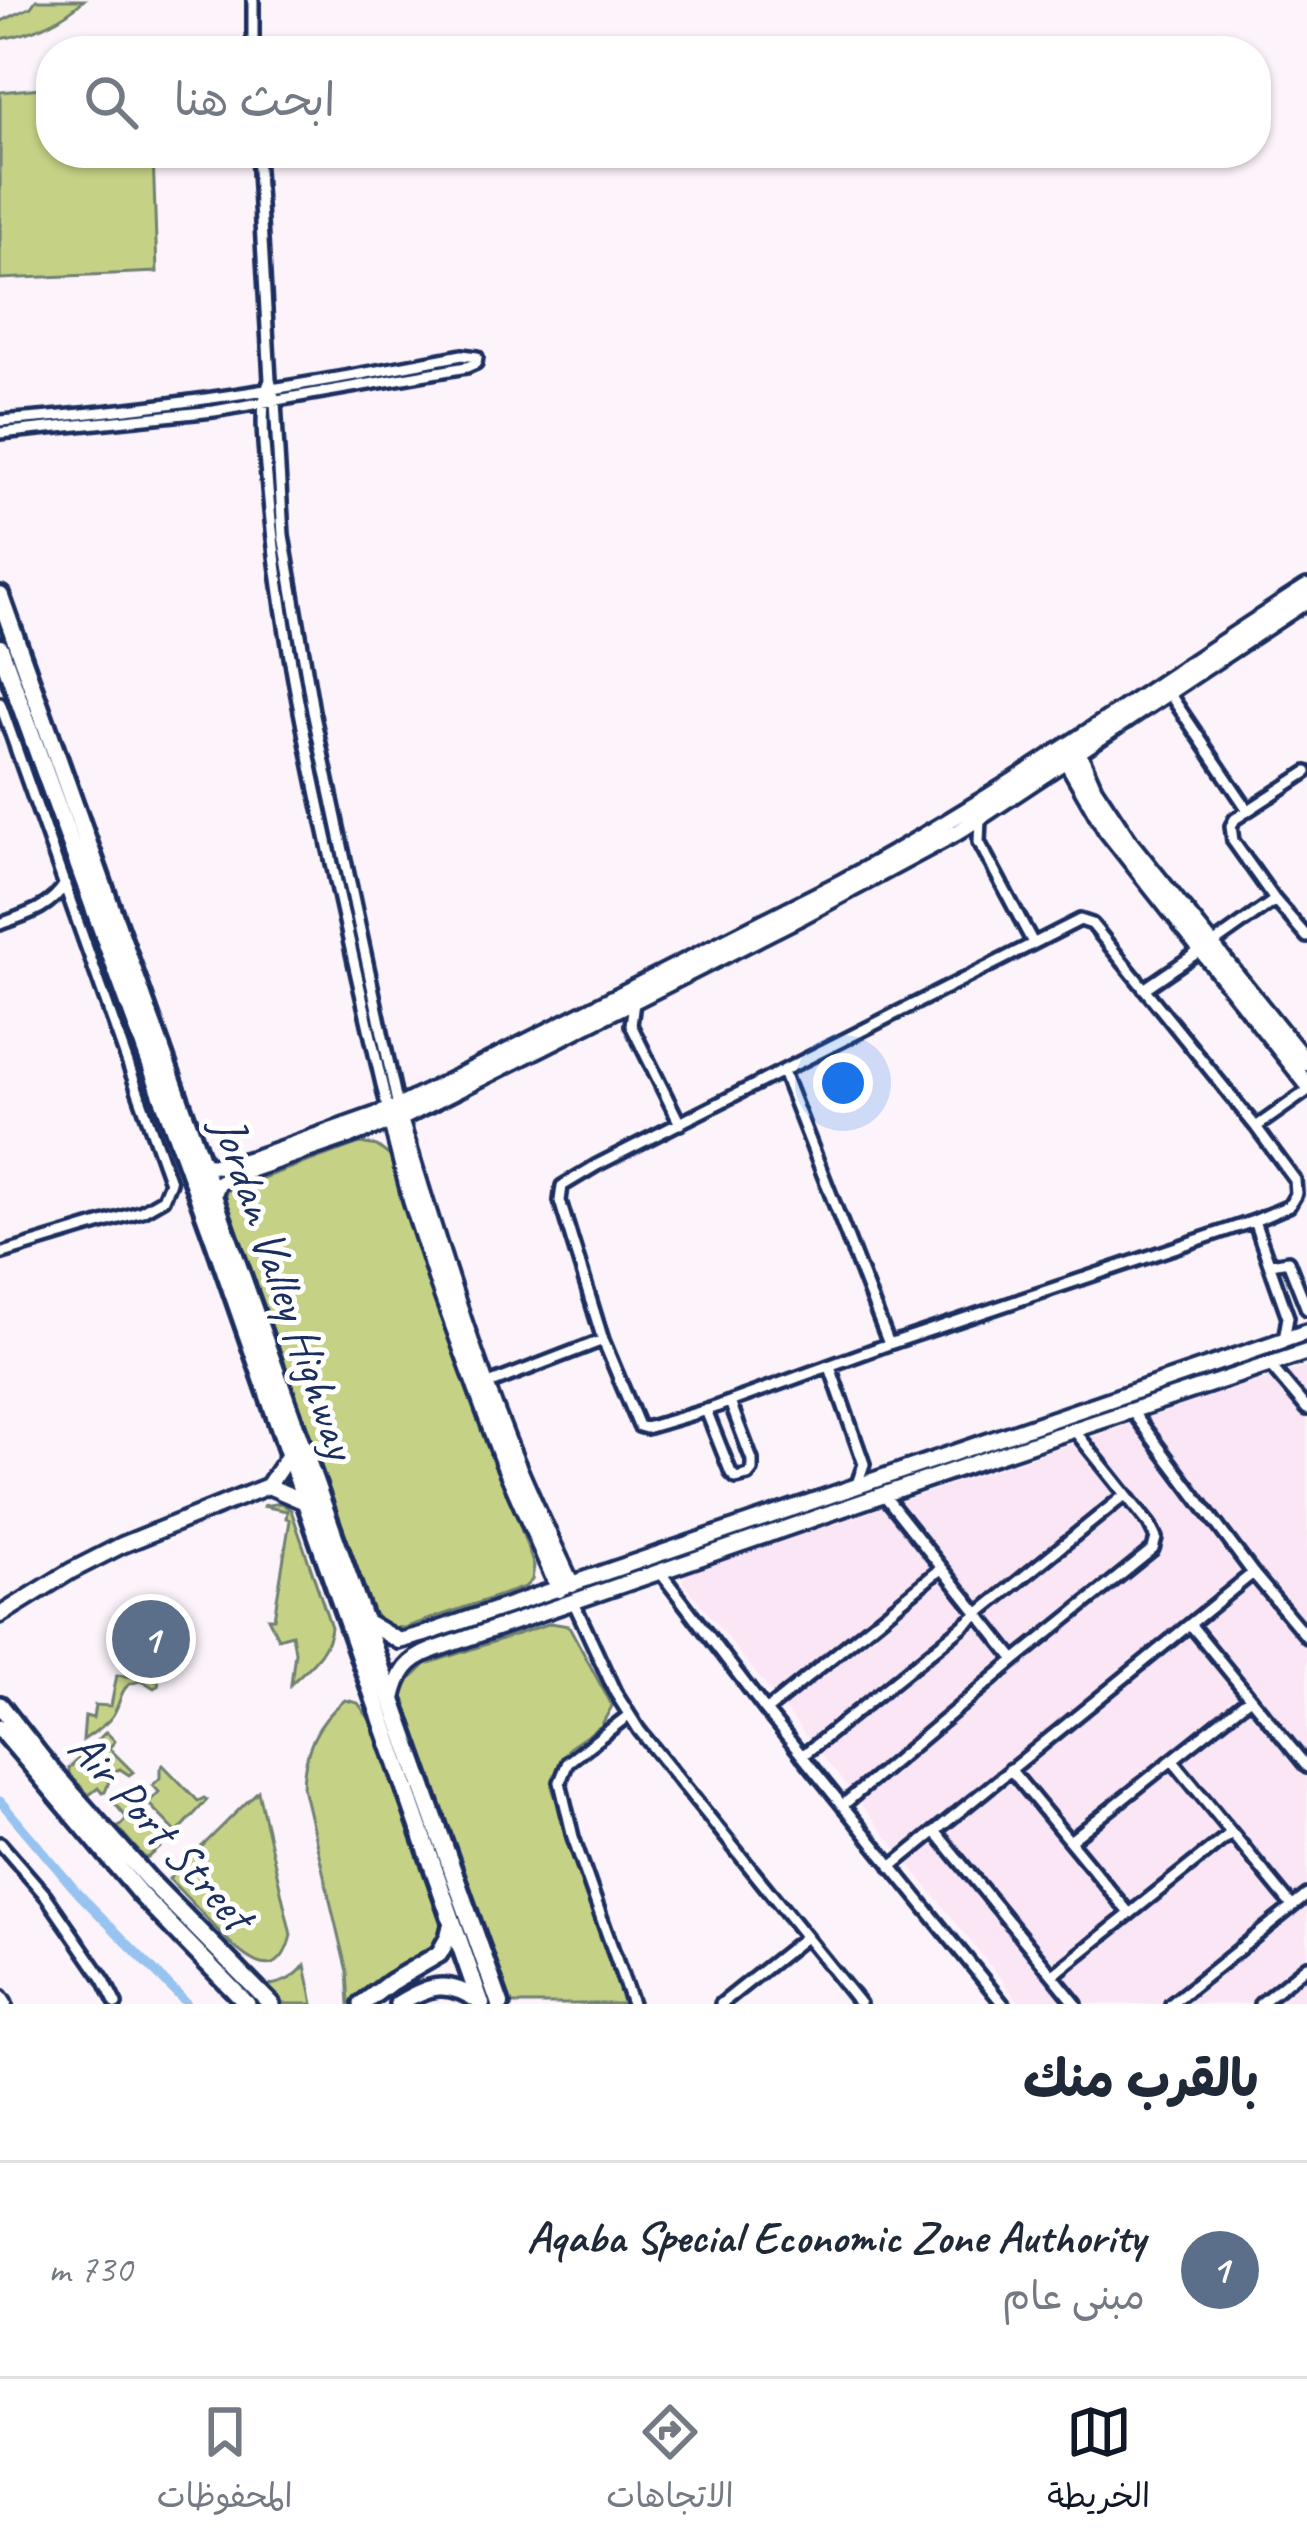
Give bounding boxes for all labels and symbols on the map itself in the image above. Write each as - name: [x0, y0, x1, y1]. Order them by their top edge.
- your location: [813, 1053, 873, 1113]
- street label: Jordan Valley Highway: [198, 1107, 373, 1469]
- pin: 1: [112, 1594, 190, 1684]
- street label: Air Port Street: [56, 1718, 271, 1947]

